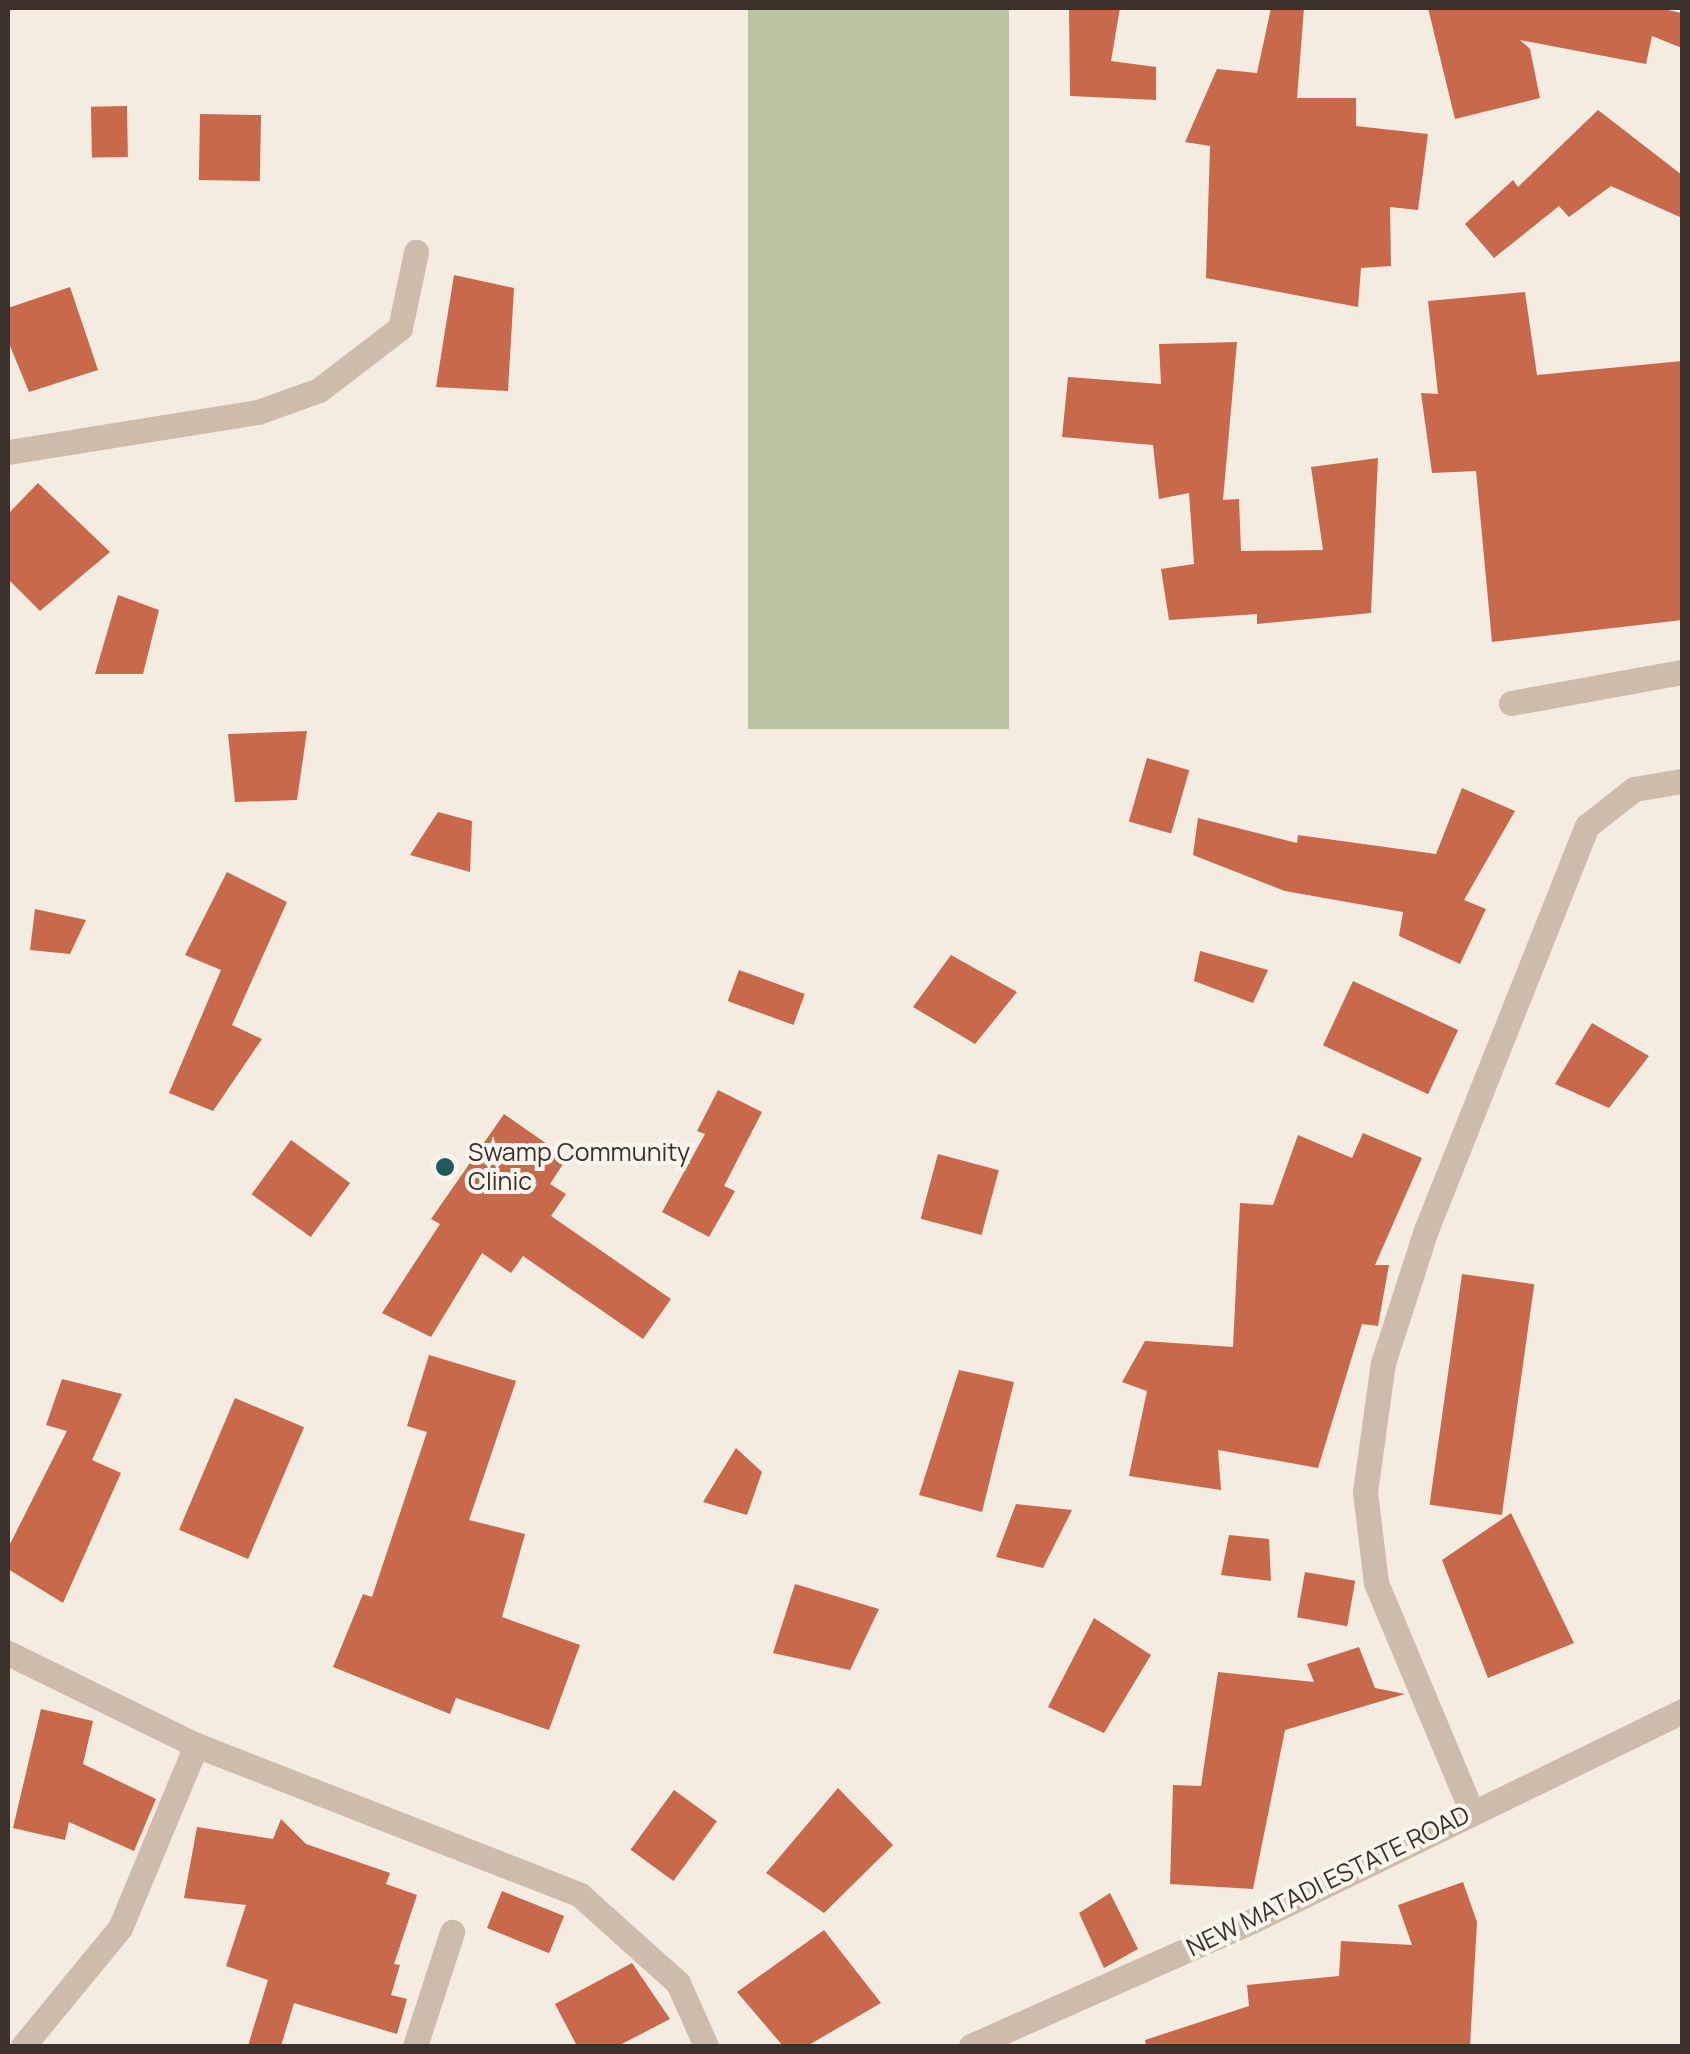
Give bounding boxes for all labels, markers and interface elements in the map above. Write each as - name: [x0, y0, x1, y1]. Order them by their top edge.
- place label: Swamp Community Clinic: [468, 1138, 690, 1197]
- marker: Swamp Community Clinic: [432, 1154, 458, 1180]
- street label: NEW MATADI ESTATE ROAD: [1182, 1799, 1474, 1963]

